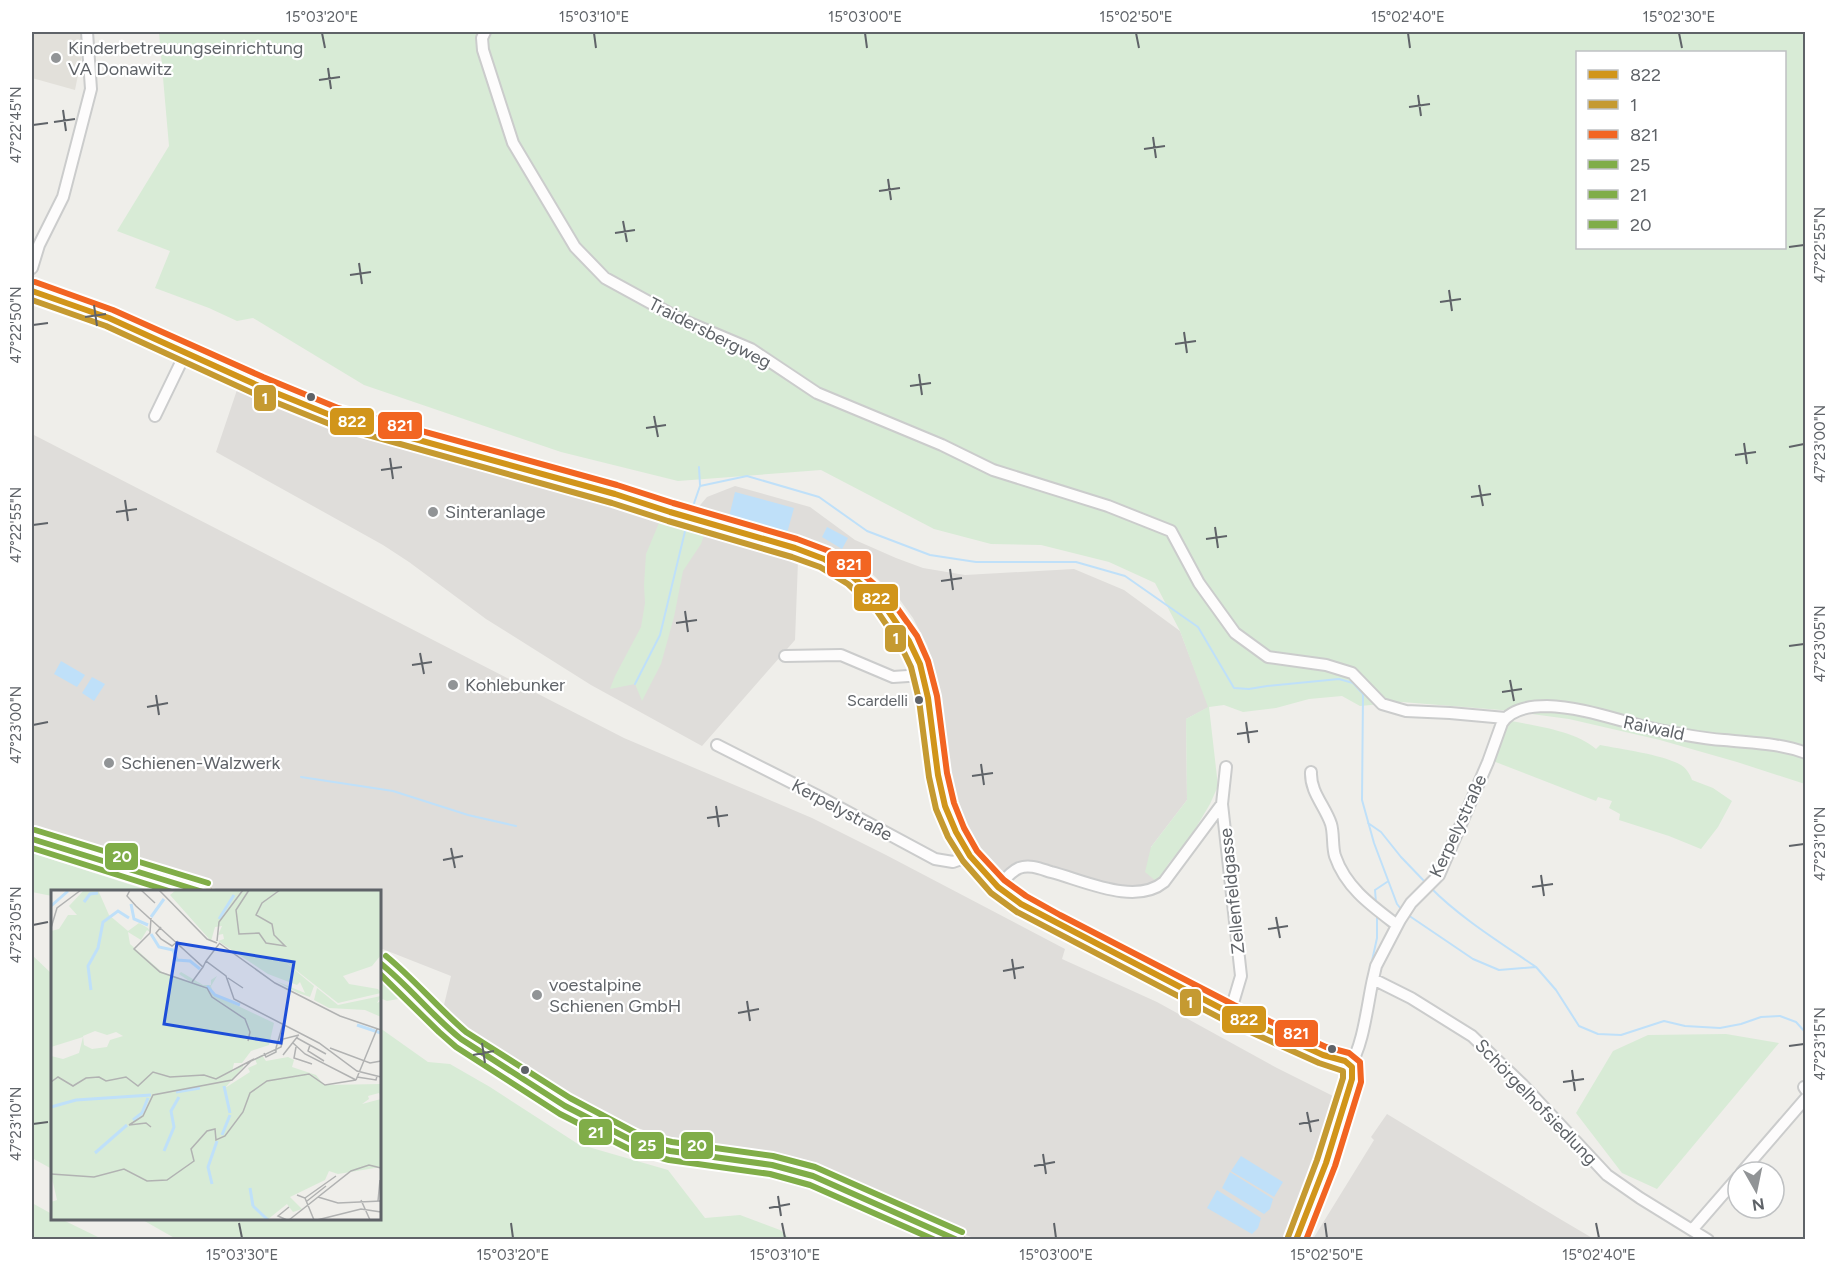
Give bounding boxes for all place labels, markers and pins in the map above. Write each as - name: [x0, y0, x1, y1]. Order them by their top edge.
- place label: Kinderbetreuungseinrichtung VA Donawitz: [68, 37, 303, 80]
- marker: Kinderbetreuungseinrichtung VA Donawitz: [49, 51, 63, 65]
- unlabelled marker: [305, 391, 317, 403]
- place label: Sinteranlage: [445, 501, 546, 523]
- marker: Sinteranlage: [426, 505, 440, 519]
- place label: Kohlebunker: [465, 674, 565, 696]
- marker: Kohlebunker: [446, 678, 460, 692]
- place label: Scardelli: [847, 691, 908, 710]
- marker: Scardelli: [913, 694, 925, 706]
- place label: Schienen-Walzwerk: [121, 752, 281, 774]
- marker: Schienen-Walzwerk: [102, 756, 116, 770]
- place label: voestalpine Schienen GmbH: [549, 974, 681, 1017]
- marker: voestalpine Schienen GmbH: [530, 988, 544, 1002]
- unlabelled marker: [1326, 1043, 1338, 1055]
- unlabelled marker: [519, 1064, 531, 1076]

